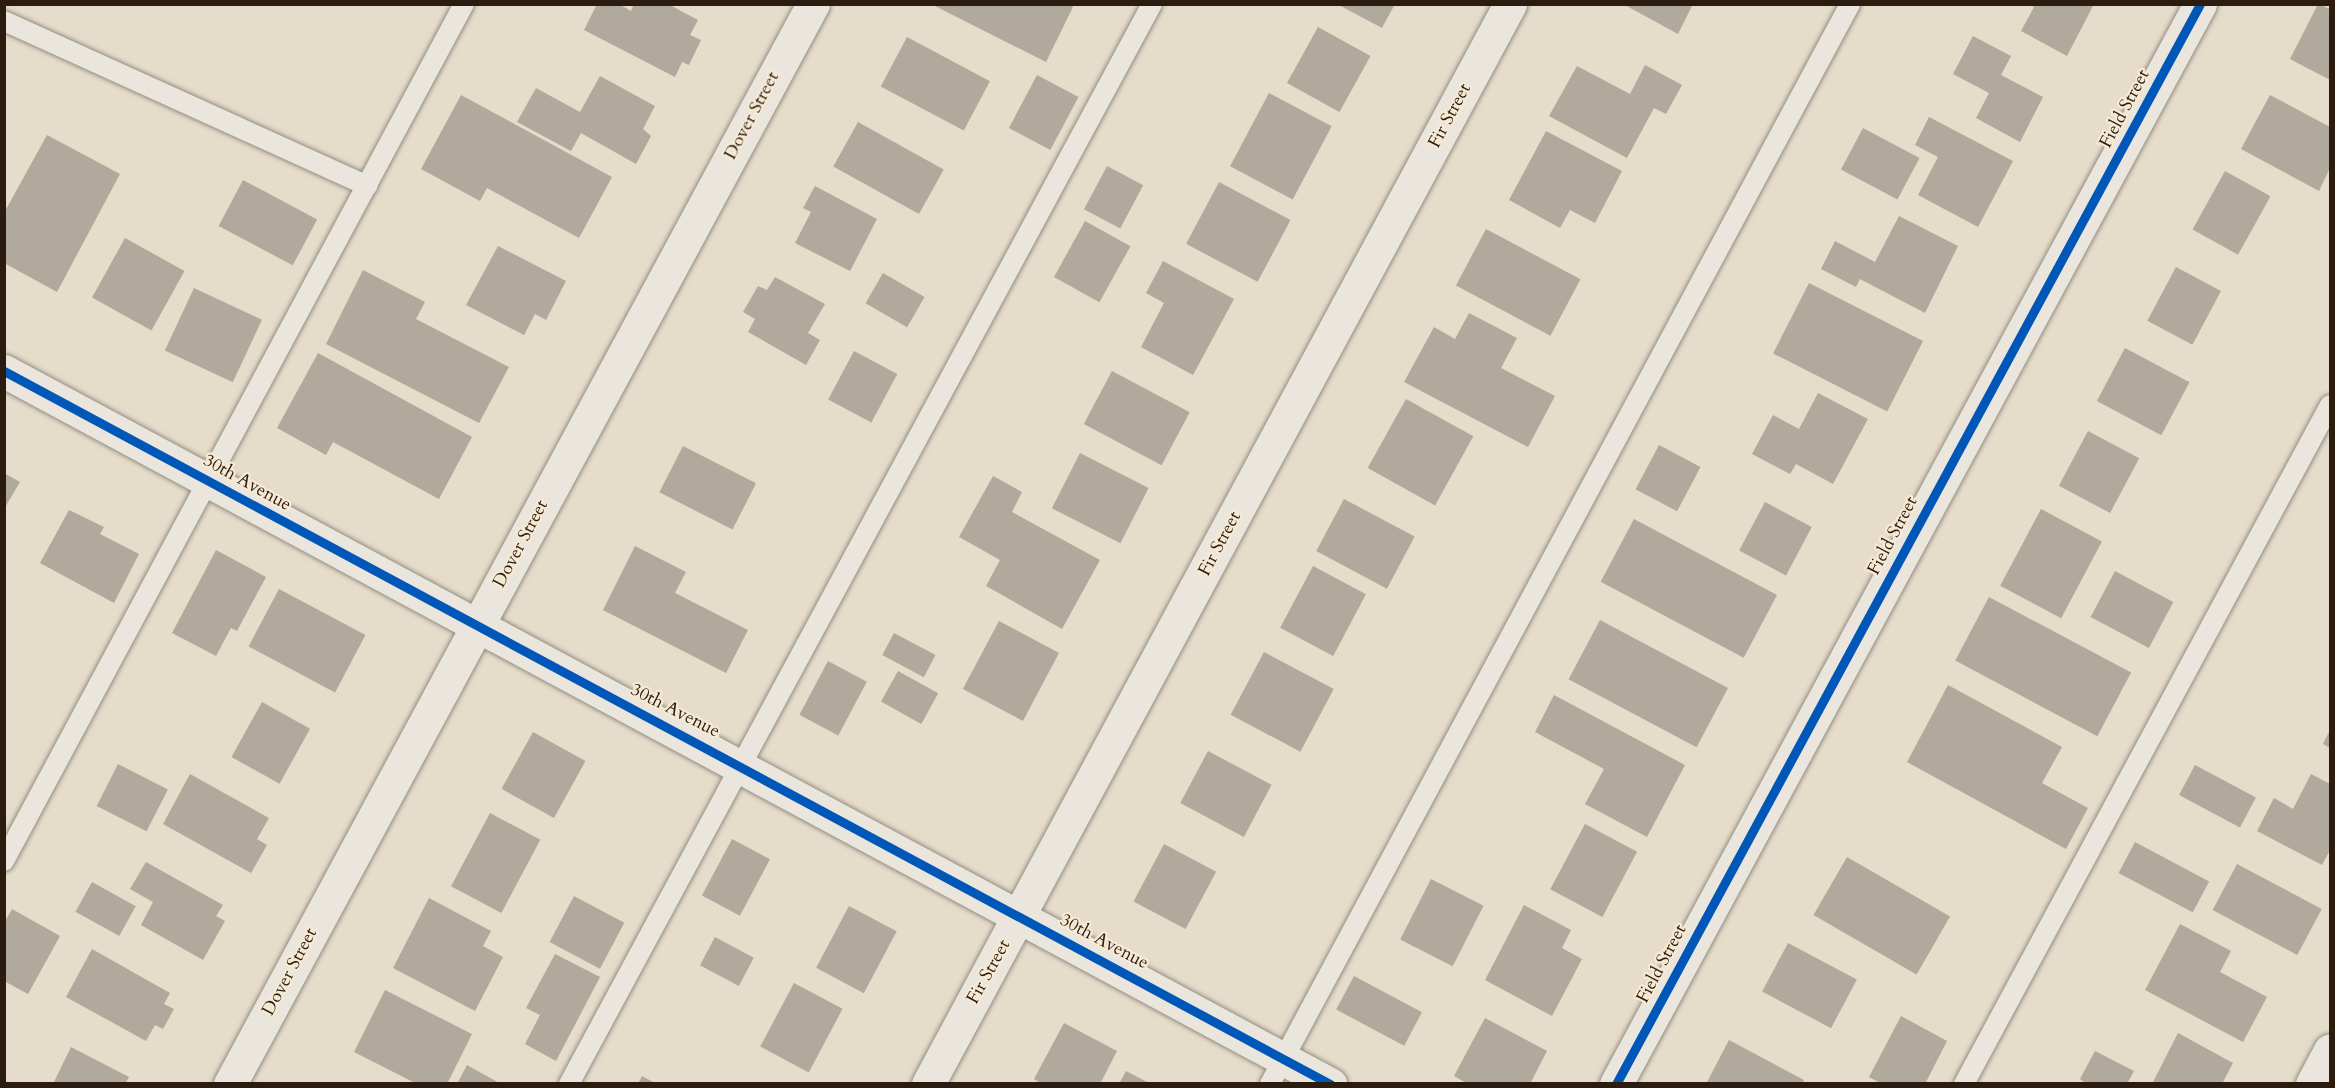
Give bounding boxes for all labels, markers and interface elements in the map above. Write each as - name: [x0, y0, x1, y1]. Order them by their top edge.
- street label: Field Street: [2095, 66, 2155, 152]
- street label: Dover Street: [720, 68, 784, 164]
- street label: Fir Street: [1424, 80, 1476, 152]
- street label: 30th Avenue: [199, 450, 295, 516]
- street label: Field Street: [1863, 493, 1923, 579]
- street label: Dover Street: [489, 496, 553, 592]
- street label: Fir Street: [1194, 508, 1246, 580]
- street label: 30th Avenue: [627, 679, 723, 743]
- street label: 30th Avenue: [1056, 910, 1152, 974]
- street label: Field Street: [1632, 921, 1692, 1007]
- street label: Dover Street: [258, 924, 322, 1020]
- street label: Fir Street: [963, 936, 1015, 1008]

